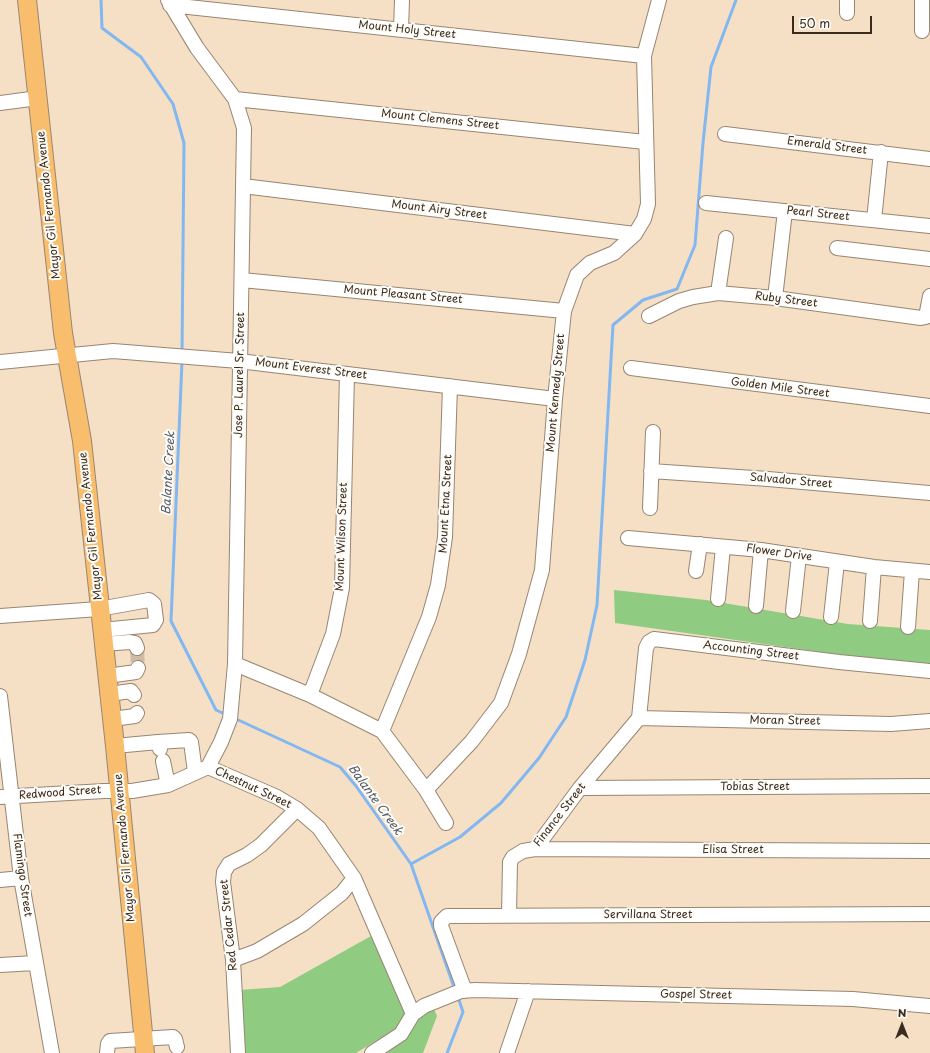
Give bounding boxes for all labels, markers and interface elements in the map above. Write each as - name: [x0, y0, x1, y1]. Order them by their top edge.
- scale bar: [794, 8, 874, 34]
- text: 50 m: [799, 14, 830, 32]
- street label: Mount Holy Street: [358, 18, 456, 42]
- street label: Mount Clemens Street: [380, 107, 500, 133]
- street label: Mayor Gil Fernando Avenue: [35, 130, 63, 280]
- street label: Emerald Street: [786, 135, 868, 157]
- street label: Mount Airy Street: [390, 198, 488, 222]
- street label: Pearl Street: [786, 204, 850, 224]
- street label: Mount Pleasant Street: [343, 283, 463, 307]
- street label: Ruby Street: [754, 290, 818, 310]
- street label: Jose P. Laurel Sr. Street: [232, 312, 248, 438]
- street label: Mount Kennedy Street: [544, 333, 568, 453]
- street label: Mount Everest Street: [254, 356, 368, 382]
- street label: Golden Mile Street: [730, 375, 830, 401]
- water label: Balante Creek: [160, 431, 178, 515]
- street label: Mayor Gil Fernando Avenue: [77, 451, 105, 601]
- street label: Mount Etna Street: [437, 454, 455, 554]
- street label: Salvador Street: [749, 471, 833, 491]
- street label: Mount Wilson Street: [334, 482, 350, 592]
- street label: Flower Drive: [745, 542, 813, 564]
- street label: Accounting Street: [702, 639, 800, 663]
- street label: Moran Street: [749, 714, 821, 728]
- water label: Balante Creek: [345, 762, 405, 838]
- street label: Chestnut Street: [213, 764, 293, 812]
- street label: Mayor Gil Fernando Avenue: [112, 773, 138, 923]
- street label: Tobias Street: [720, 780, 790, 794]
- street label: Finance Street: [531, 781, 589, 849]
- street label: Redwood Street: [18, 784, 102, 802]
- street label: Flamingo Street: [10, 832, 34, 918]
- street label: Elisa Street: [702, 843, 764, 857]
- street label: Red Cedar Street: [218, 879, 240, 971]
- street label: Servillana Street: [603, 908, 693, 922]
- street label: Gospel Street: [660, 988, 732, 1002]
- text: N: [898, 1004, 906, 1021]
- north arrow: [882, 1005, 922, 1045]

